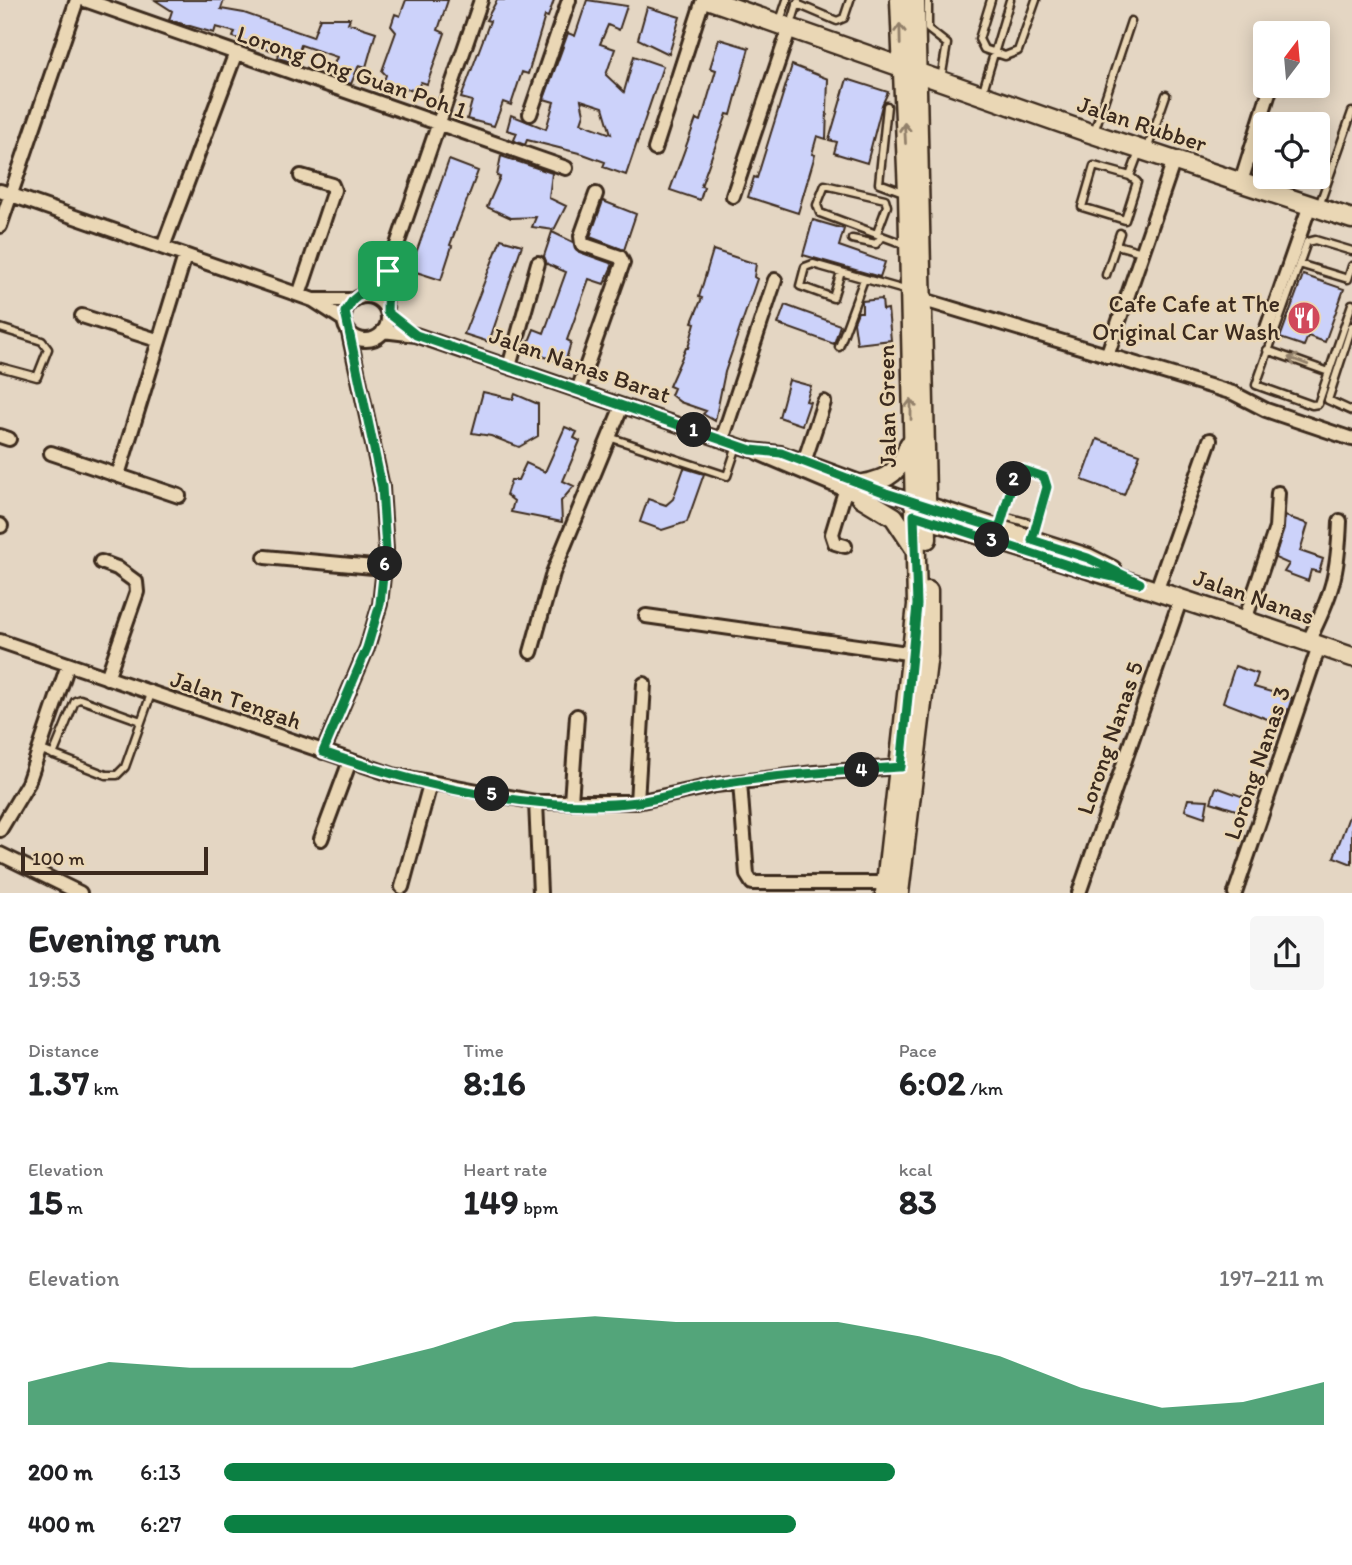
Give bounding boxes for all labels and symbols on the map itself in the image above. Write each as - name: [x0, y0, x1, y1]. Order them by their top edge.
- street label: Lorong Ong Guan Poh 1: [233, 19, 471, 124]
- north arrow: [1253, 21, 1330, 98]
- one-way arrow: [894, 23, 907, 46]
- street label: Jalan Rubber: [1074, 89, 1210, 158]
- one-way arrow: [898, 122, 911, 145]
- pin: [358, 241, 418, 301]
- place label: Cafe Cafe at The Original Car Wash: [1092, 289, 1280, 346]
- restaurant icon: Cafe Cafe at The Original Car Wash: [1285, 299, 1323, 337]
- street label: Jalan Nanas Barat: [486, 320, 674, 409]
- street label: Jalan Green: [871, 344, 902, 468]
- one-way arrow: [1288, 354, 1310, 366]
- one-way arrow: [904, 398, 918, 421]
- pin: 1: [676, 412, 712, 448]
- pin: 2: [996, 462, 1032, 496]
- pin: 3: [974, 522, 1010, 558]
- pin: 6: [368, 546, 402, 582]
- street label: Jalan Nanas: [1190, 562, 1318, 631]
- street label: Lorong Nanas 5: [1070, 657, 1149, 818]
- street label: Jalan Tengah: [167, 664, 305, 735]
- street label: Lorong Nanas 3: [1217, 682, 1296, 843]
- pin: 4: [844, 752, 880, 788]
- pin: 5: [475, 776, 510, 812]
- scale bar: [21, 844, 208, 876]

